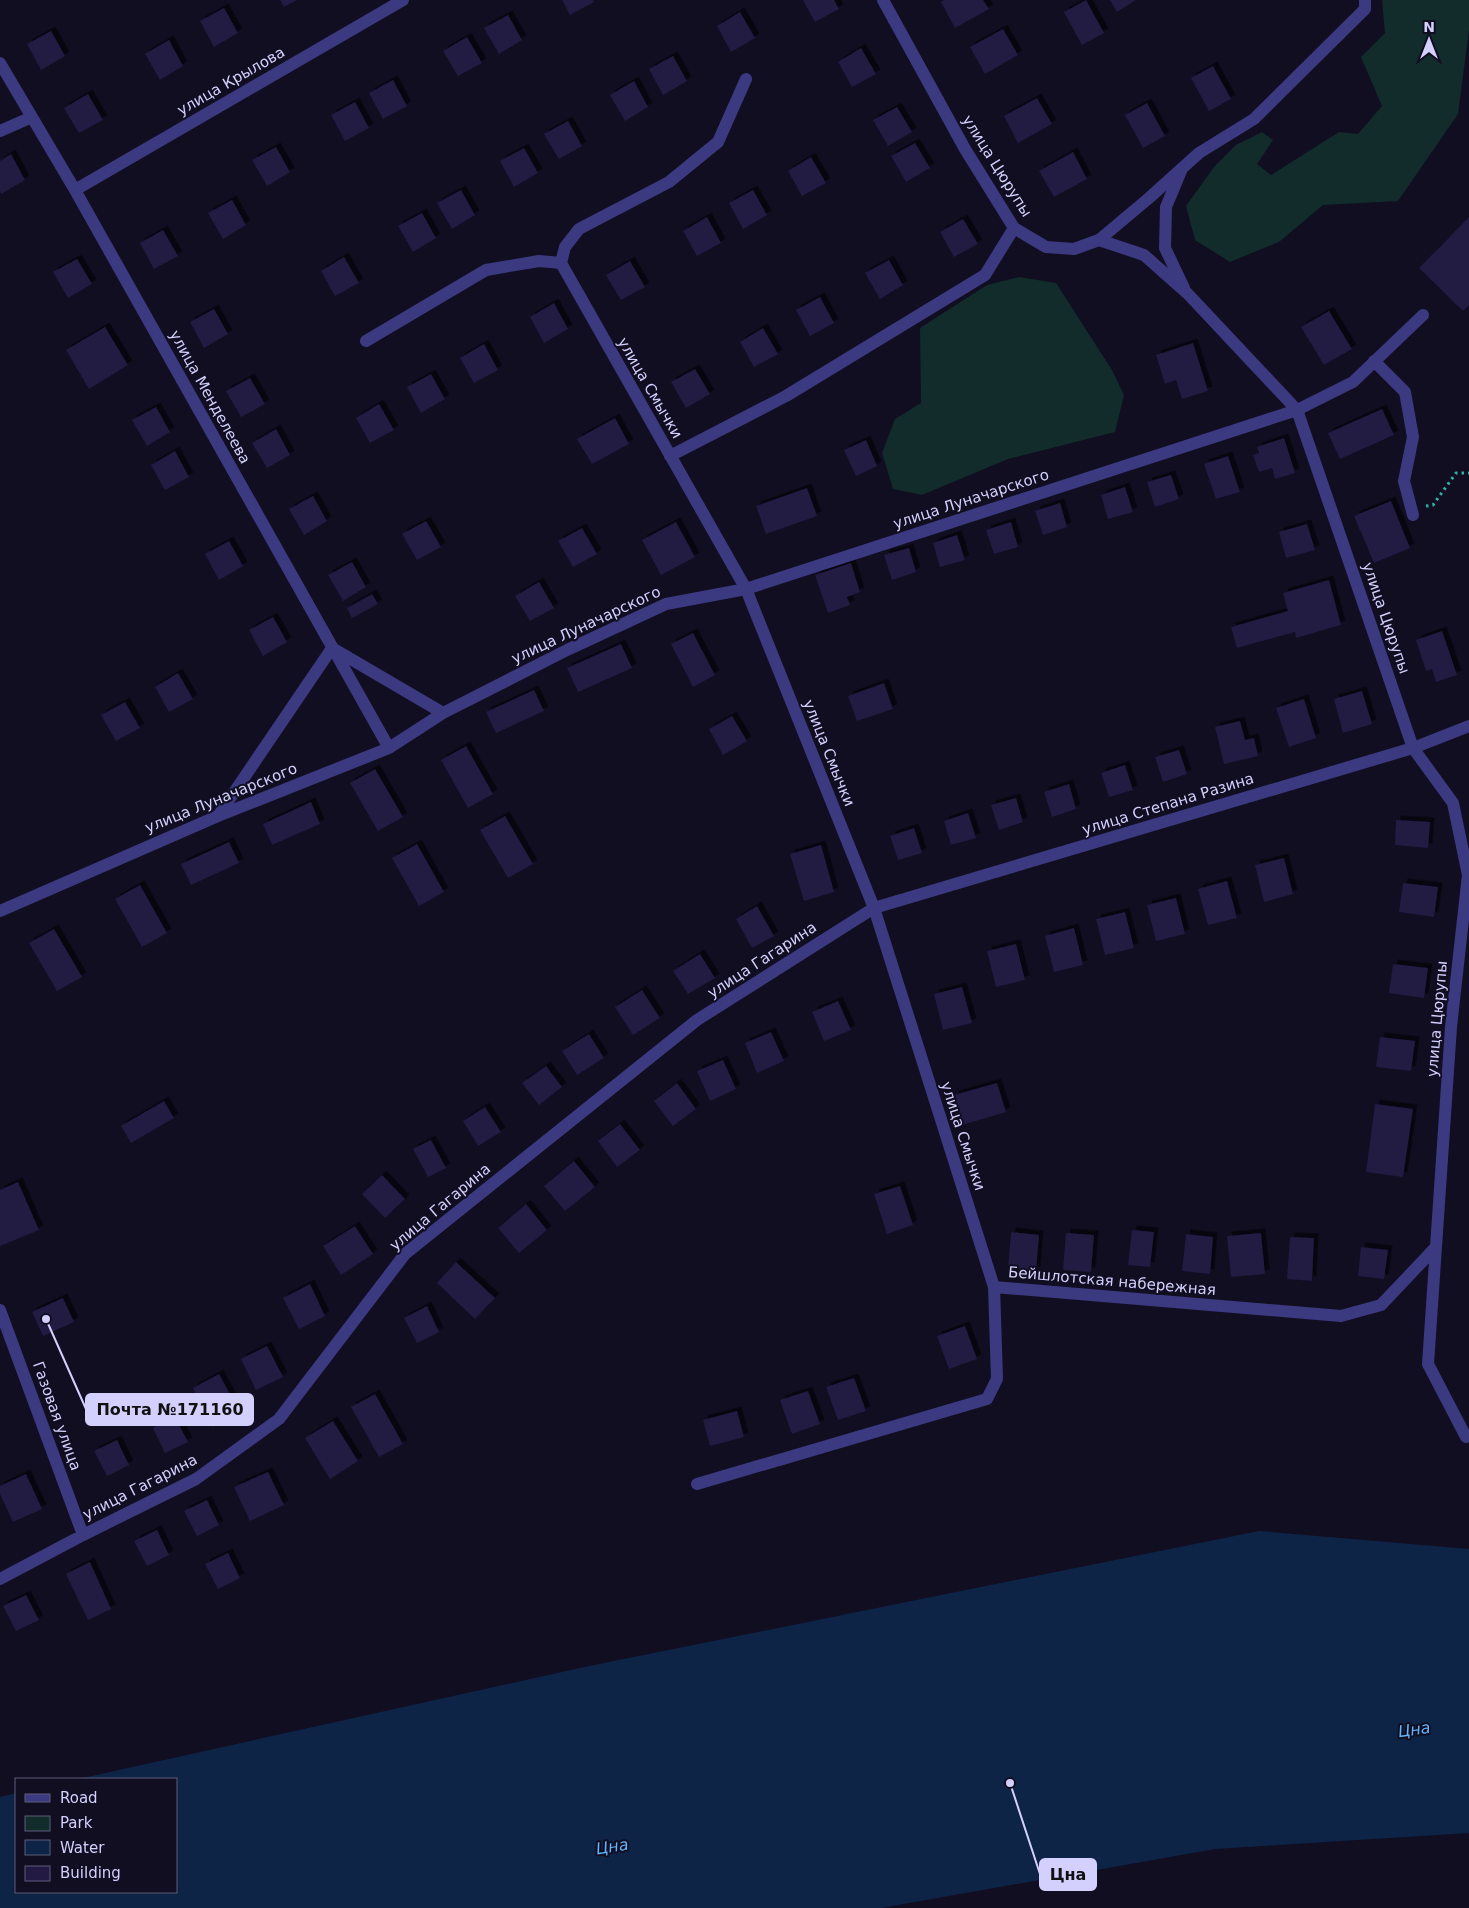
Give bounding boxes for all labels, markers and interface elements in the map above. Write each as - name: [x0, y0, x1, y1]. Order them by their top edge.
- north arrow: [1404, 15, 1454, 65]
- text: N: [1423, 19, 1435, 35]
- street label: улица Крылова: [174, 43, 288, 119]
- street label: улица Цюрупы: [958, 112, 1036, 220]
- street label: улица Менделеева: [166, 327, 254, 467]
- street label: улица Смычки: [614, 334, 686, 442]
- street label: улица Луначарского: [891, 465, 1051, 533]
- street label: улица Цюрупы: [1358, 560, 1414, 676]
- street label: улица Луначарского: [508, 582, 664, 668]
- street label: улица Смычки: [799, 697, 859, 809]
- street label: улица Луначарского: [142, 759, 300, 837]
- street label: улица Степана Разина: [1080, 769, 1256, 839]
- street label: улица Гагарина: [704, 918, 820, 1002]
- street label: улица Цюрупы: [1423, 960, 1451, 1078]
- street label: улица Смычки: [937, 1079, 989, 1193]
- street label: улица Гагарина: [386, 1160, 494, 1254]
- street label: Бейшлотская набережная: [1007, 1263, 1217, 1299]
- street label: Газовая улица: [29, 1359, 85, 1473]
- callout: Почта №171160: [86, 1394, 253, 1425]
- text: Почта №171160: [96, 1400, 244, 1419]
- street label: улица Гагарина: [80, 1450, 200, 1524]
- water label: Цна: [1397, 1718, 1432, 1741]
- legend: [15, 1778, 178, 1893]
- text: Road: [60, 1789, 98, 1807]
- text: Park: [60, 1814, 93, 1832]
- water label: Цна: [594, 1835, 630, 1858]
- text: Water: [60, 1839, 105, 1857]
- callout: Цна: [1040, 1859, 1096, 1890]
- text: Building: [60, 1864, 121, 1882]
- text: Цна: [1050, 1865, 1086, 1884]

